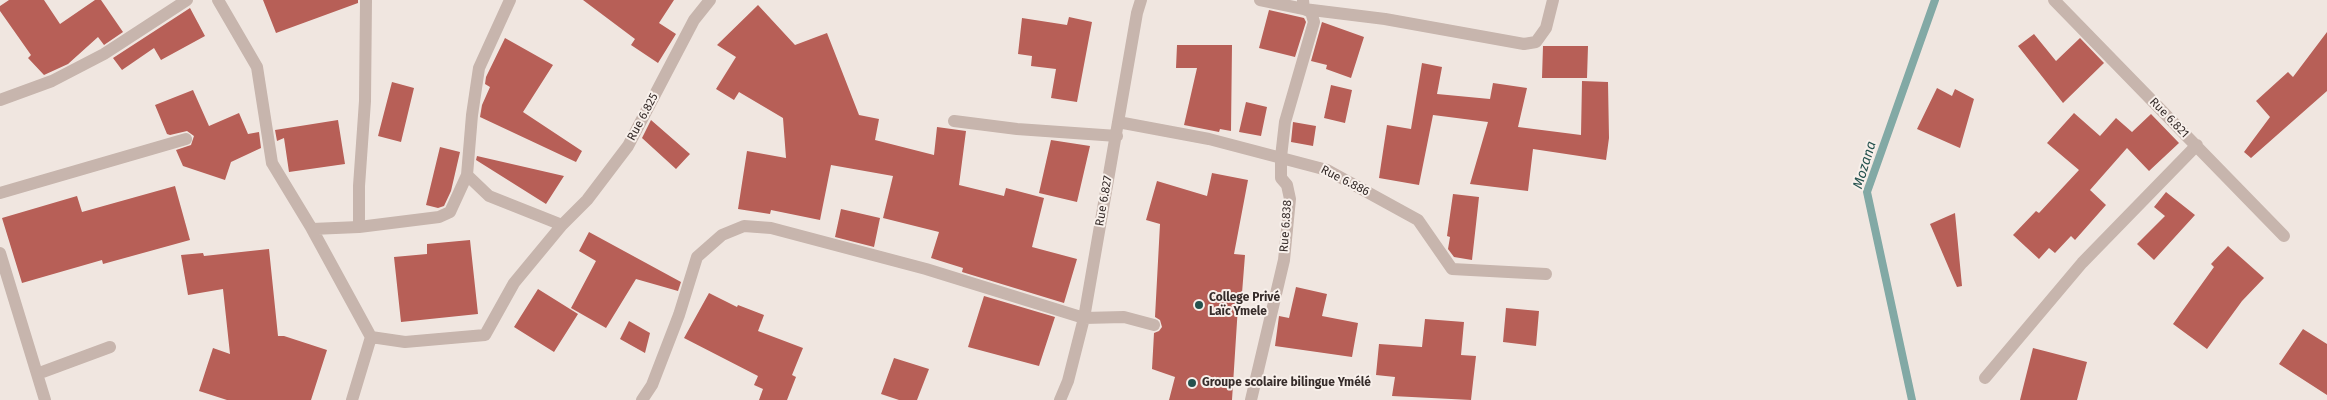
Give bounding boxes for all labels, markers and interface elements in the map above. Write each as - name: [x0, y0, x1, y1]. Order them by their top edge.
- street label: Rue 6.825: [625, 91, 661, 143]
- street label: Rue 6.821: [2146, 95, 2192, 141]
- water label: Mozana: [1850, 139, 1880, 191]
- street label: Rue 6.886: [1318, 163, 1372, 199]
- street label: Rue 6.827: [1092, 175, 1116, 227]
- street label: Rue 6.838: [1277, 199, 1295, 253]
- place label: College Privé Laïc Ymele: [1209, 291, 1280, 319]
- marker: College Privé Laïc Ymele: [1193, 299, 1205, 311]
- place label: Groupe scolaire bilingue Ymélé: [1202, 376, 1371, 390]
- marker: Groupe scolaire bilingue Ymélé: [1186, 377, 1198, 389]

